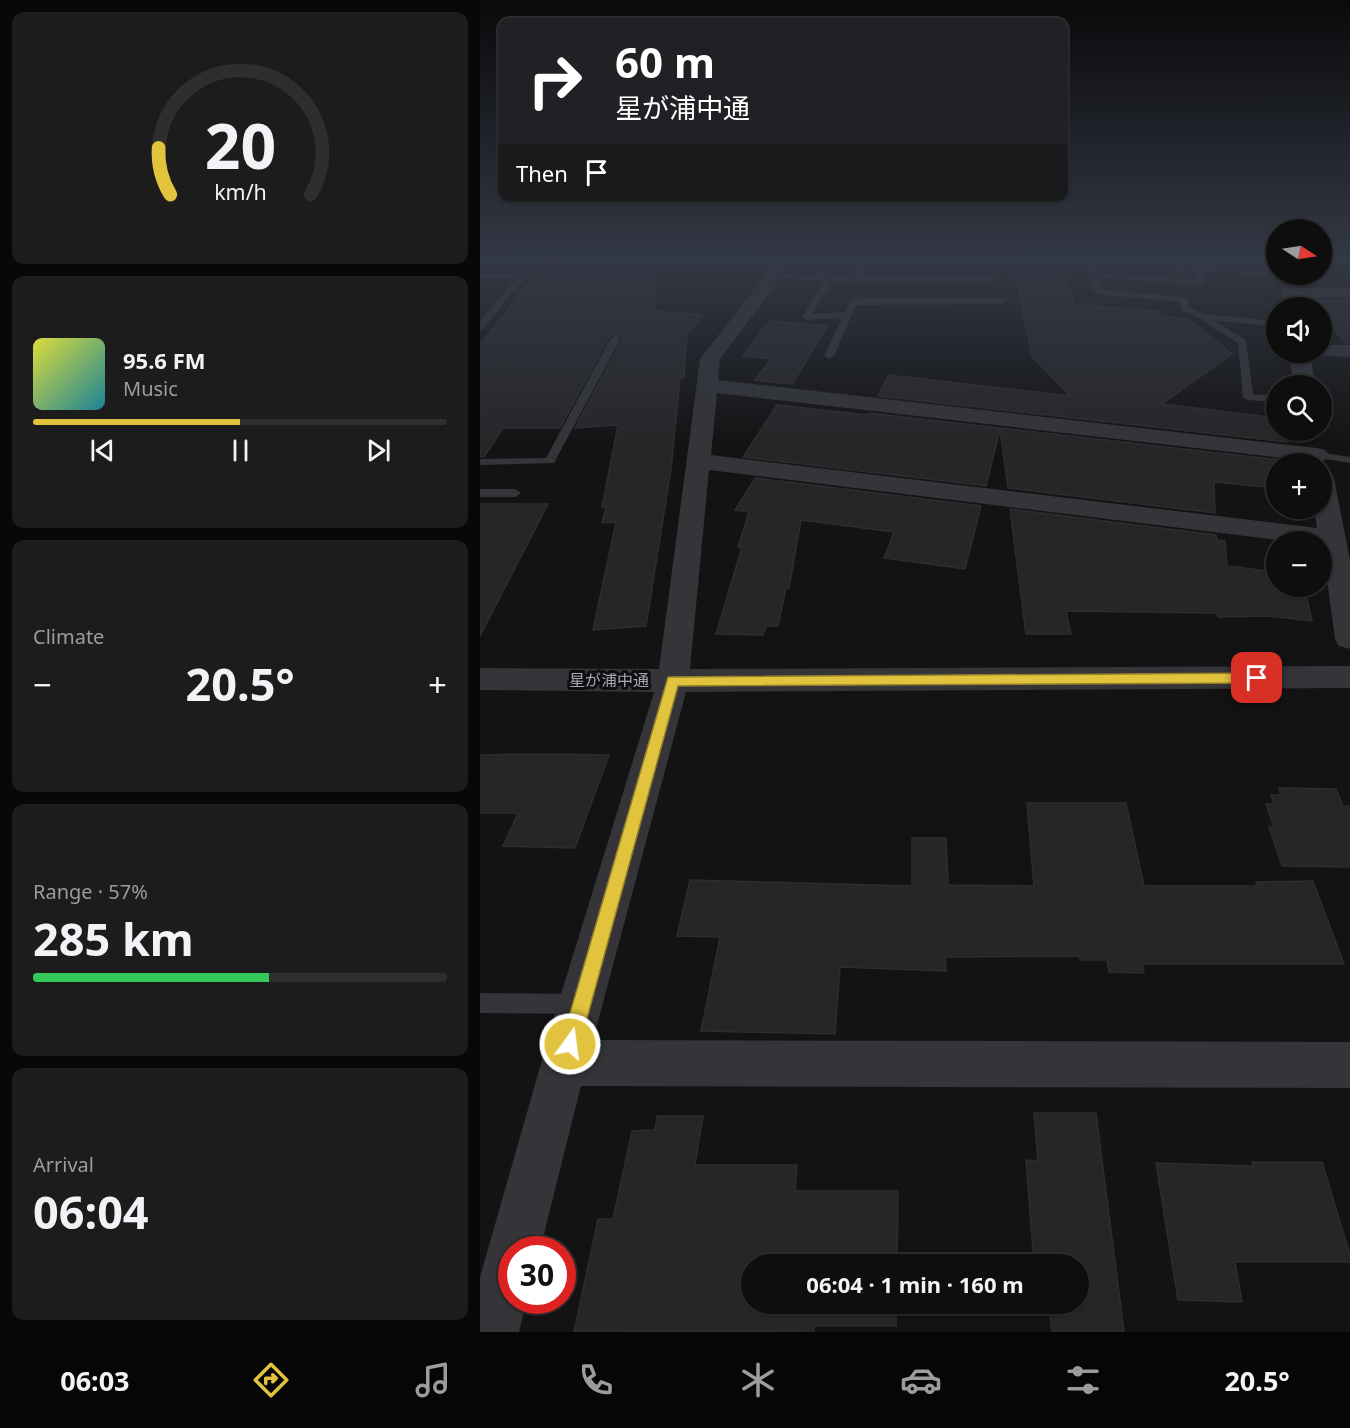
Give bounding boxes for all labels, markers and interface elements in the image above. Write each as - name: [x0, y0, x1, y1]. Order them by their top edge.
- text: 60 m: [615, 33, 715, 90]
- icon: right: [516, 42, 594, 120]
- text: 星が浦中通: [615, 89, 750, 126]
- text: 20: [204, 102, 276, 187]
- icon: arrive: [580, 156, 613, 189]
- text: Then: [516, 158, 568, 188]
- text: km/h: [214, 177, 266, 206]
- north arrow: [1266, 219, 1332, 285]
- map controls: [1266, 219, 1332, 597]
- button: sound: [1266, 297, 1332, 363]
- text: 95.6 FM: [123, 345, 205, 375]
- text: Music: [123, 375, 178, 402]
- button: search: [1266, 375, 1332, 441]
- icon: previous: [86, 434, 119, 467]
- icon: pause: [224, 434, 257, 467]
- icon: next: [362, 434, 395, 467]
- button: +: [1266, 453, 1332, 519]
- button: −: [1266, 531, 1332, 597]
- text: Climate: [33, 623, 104, 650]
- pin: [1231, 652, 1282, 703]
- text: 20.5°: [186, 653, 294, 714]
- icon: arrive: [1240, 661, 1273, 694]
- text: −: [33, 662, 52, 707]
- text: +: [428, 662, 447, 707]
- street label: 星が浦中通: [569, 669, 649, 691]
- text: Range · 57%: [33, 878, 148, 905]
- text: 285 km: [33, 908, 194, 969]
- position arrow: [538, 1012, 602, 1076]
- text: Arrival: [33, 1151, 94, 1178]
- text: 06:04: [33, 1181, 149, 1242]
- speed limit sign: 30: [498, 1236, 576, 1314]
- text: 06:04 · 1 min · 160 m: [806, 1269, 1024, 1299]
- icon: directions: [250, 1359, 292, 1401]
- icon: music: [412, 1359, 454, 1401]
- icon: phone: [575, 1359, 617, 1401]
- icon: climate: [737, 1359, 779, 1401]
- icon: car: [900, 1359, 942, 1401]
- icon: filters: [1062, 1359, 1104, 1401]
- text: 06:03: [60, 1362, 130, 1399]
- text: 20.5°: [1224, 1362, 1290, 1399]

